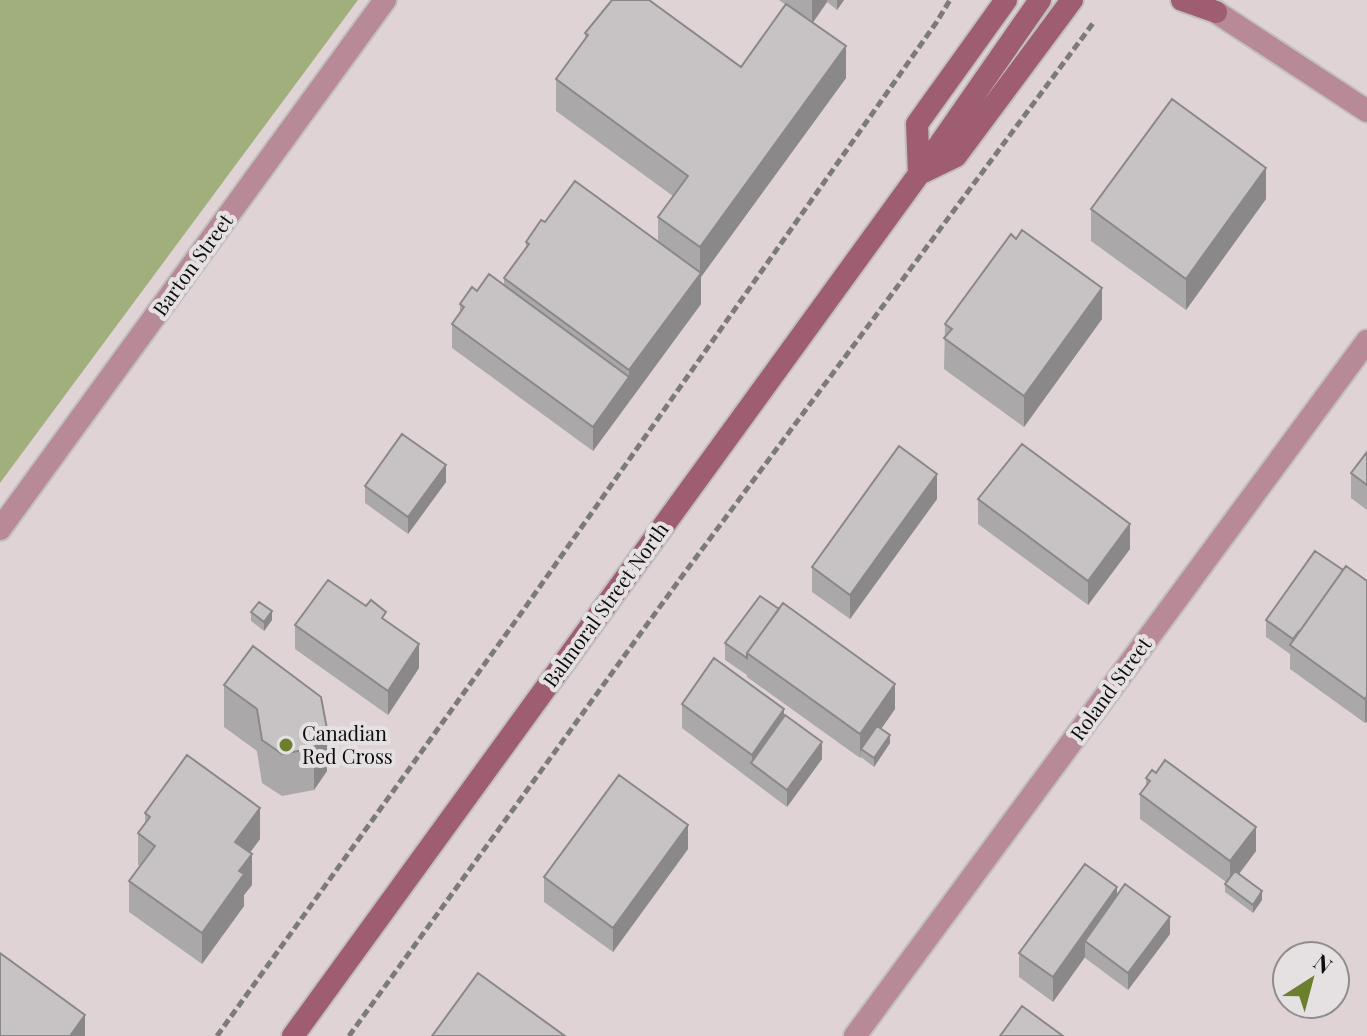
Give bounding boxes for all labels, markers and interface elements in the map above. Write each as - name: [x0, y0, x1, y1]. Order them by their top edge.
- street label: Barton Street: [146, 207, 239, 321]
- street label: Balmoral Street North: [536, 516, 674, 692]
- street label: Roland Street: [1063, 630, 1157, 745]
- place label: Canadian Red Cross: [302, 719, 393, 769]
- marker: Canadian Red Cross: [277, 736, 295, 754]
- north arrow: [1271, 940, 1351, 1020]
- text: N: [1308, 946, 1339, 980]

